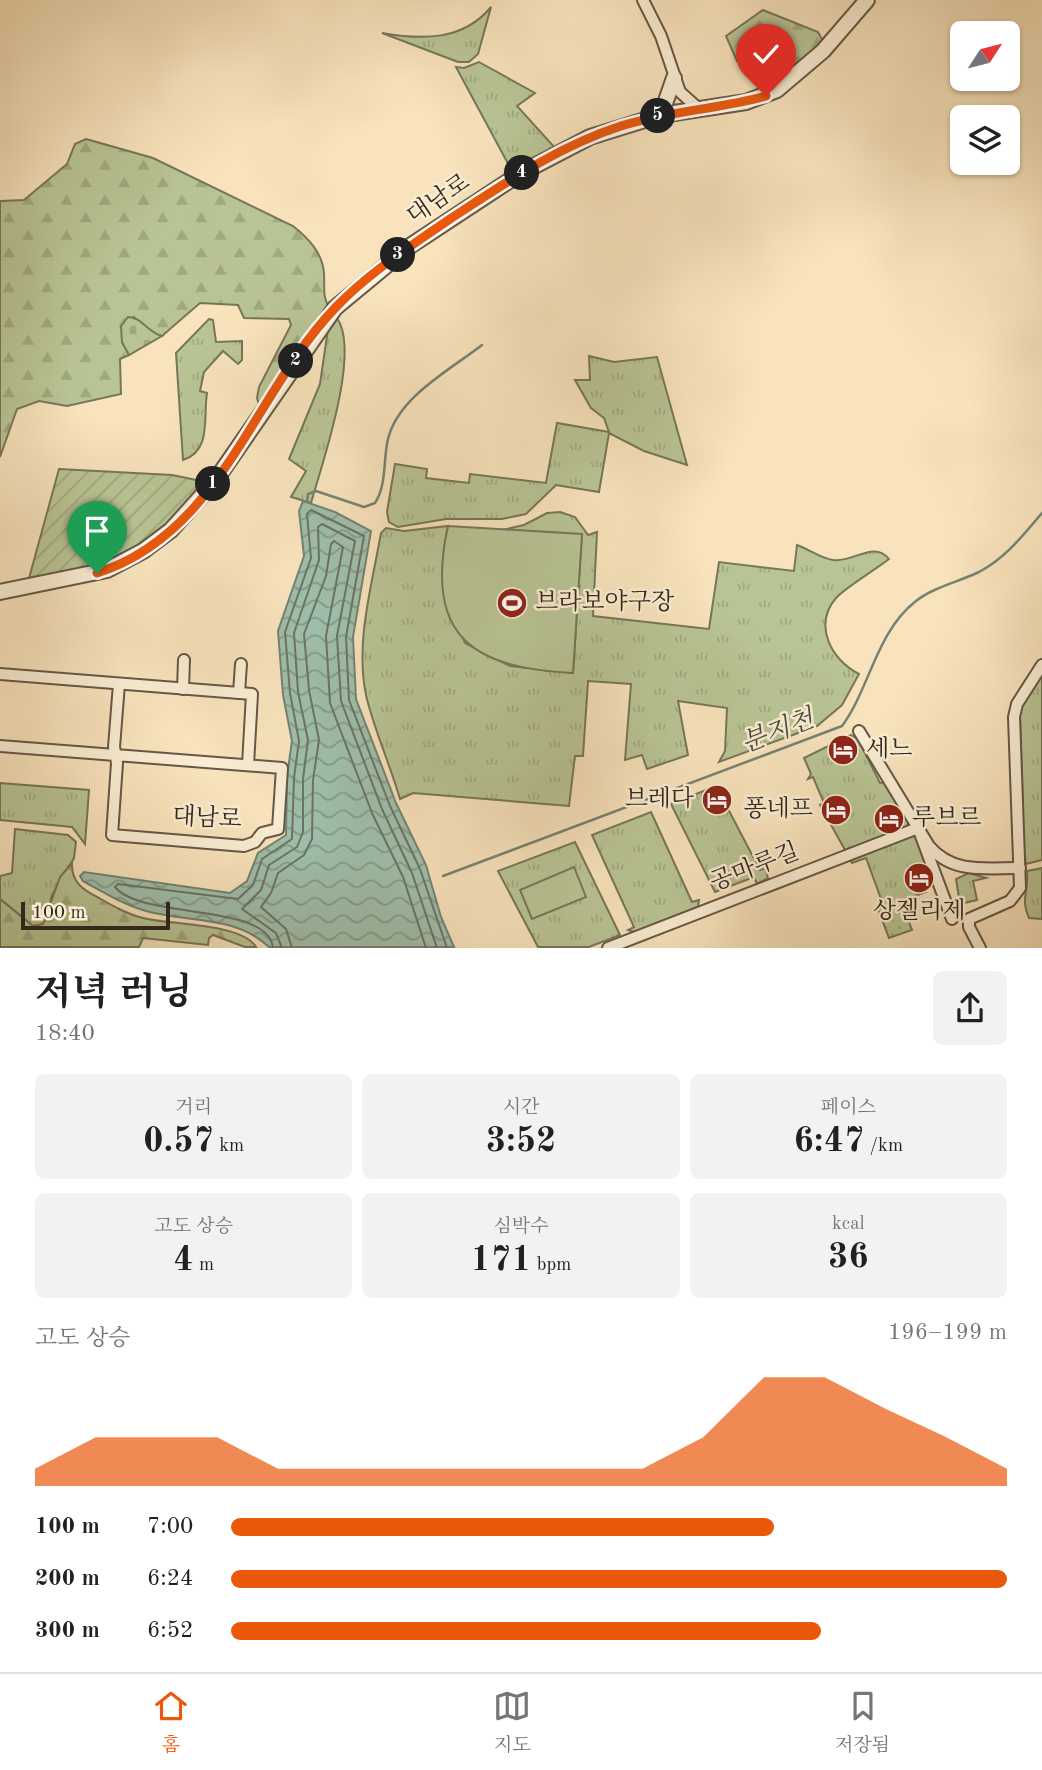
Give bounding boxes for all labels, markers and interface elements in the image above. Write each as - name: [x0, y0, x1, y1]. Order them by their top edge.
- north arrow: [950, 21, 1020, 91]
- map controls: [950, 21, 1020, 175]
- pin: [736, 24, 796, 96]
- icon: check: [747, 35, 785, 73]
- pin: 5: [640, 99, 676, 134]
- button: layers: [950, 105, 1020, 175]
- text: 5: [652, 106, 663, 125]
- pin: 4: [504, 156, 540, 190]
- text: 4: [516, 163, 527, 182]
- street label: 대남로: [402, 169, 475, 229]
- pin: 3: [380, 238, 416, 272]
- text: 3: [392, 245, 403, 264]
- pin: 2: [278, 344, 314, 378]
- text: 2: [290, 351, 301, 370]
- pin: 1: [196, 466, 230, 502]
- text: 1: [207, 474, 218, 493]
- pin: [67, 501, 127, 573]
- icon: arrive: [78, 512, 116, 550]
- sports icon: 브라보야구장: [495, 586, 529, 620]
- place label: 브라보야구장: [535, 589, 675, 615]
- water label: 분지천: [737, 703, 820, 758]
- hotel icon: 세느: [826, 733, 860, 767]
- place label: 세느: [866, 736, 912, 762]
- hotel icon: 브레다: [700, 783, 734, 817]
- place label: 브레다: [624, 786, 695, 812]
- hotel icon: 퐁네프: [819, 793, 853, 827]
- place label: 퐁네프: [743, 796, 813, 822]
- hotel icon: 루브르: [872, 802, 906, 836]
- street label: 대남로: [172, 803, 242, 833]
- place label: 루브르: [912, 805, 982, 831]
- street label: 공마루길: [707, 838, 803, 896]
- hotel icon: 상젤리제: [902, 861, 936, 895]
- scale bar: [21, 898, 170, 930]
- place label: 상젤리제: [873, 898, 965, 924]
- text: 100 m: [32, 904, 85, 923]
- button: share: [933, 971, 1007, 1045]
- text: 저녁 러닝: [35, 975, 192, 1013]
- text: 18:40: [35, 1022, 95, 1045]
- text: 거리: [175, 1099, 212, 1118]
- text: 시간: [503, 1099, 539, 1118]
- text: 페이스: [821, 1099, 876, 1118]
- text: 0.57: [143, 1124, 214, 1159]
- text: 3:52: [486, 1124, 556, 1159]
- text: 6:47: [794, 1124, 864, 1159]
- text: km: [214, 1137, 244, 1156]
- text: /km: [864, 1137, 903, 1156]
- text: kcal: [832, 1215, 865, 1234]
- text: 고도 상승: [154, 1218, 233, 1237]
- text: 심박수: [493, 1218, 549, 1237]
- text: 36: [828, 1240, 869, 1275]
- text: 4: [173, 1243, 194, 1278]
- text: 171: [471, 1243, 531, 1278]
- text: m: [194, 1256, 214, 1275]
- text: bpm: [531, 1256, 571, 1275]
- text: 196–199 m: [888, 1321, 1007, 1344]
- text: 고도 상승: [35, 1327, 130, 1350]
- text: 100 m: [35, 1515, 100, 1538]
- text: 7:00: [147, 1515, 193, 1538]
- text: 200 m: [35, 1567, 100, 1590]
- text: 6:24: [147, 1567, 193, 1590]
- text: 300 m: [35, 1619, 100, 1642]
- text: 6:52: [147, 1619, 193, 1642]
- tab: 홈: [152, 1687, 190, 1758]
- tab: 지도: [493, 1687, 531, 1758]
- tab: 저장됨: [835, 1687, 890, 1758]

